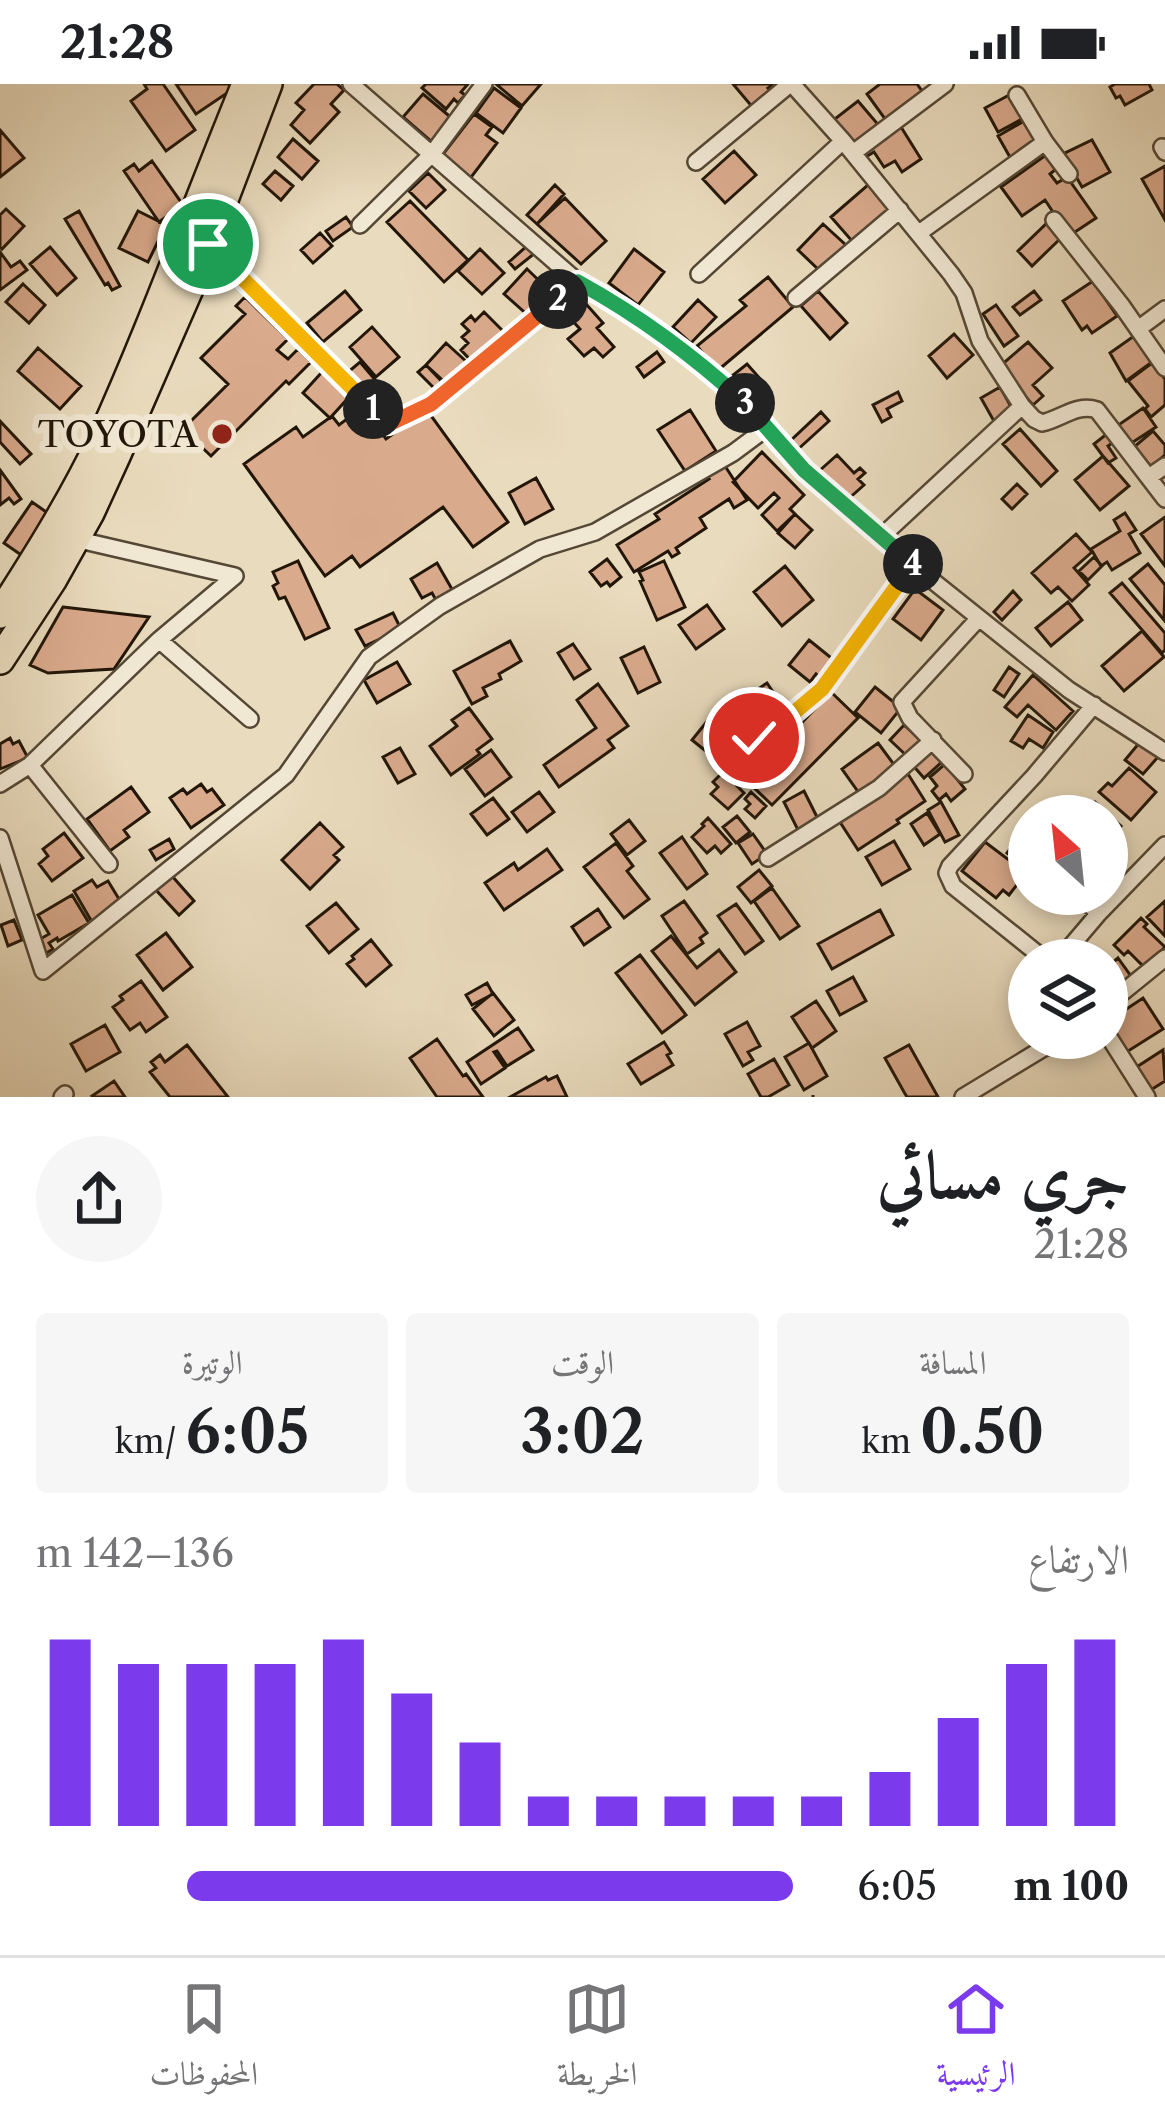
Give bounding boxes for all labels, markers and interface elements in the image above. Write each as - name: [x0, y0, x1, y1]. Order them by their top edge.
- text: 21:28: [60, 14, 174, 70]
- pin: [157, 193, 259, 295]
- icon: arrive: [175, 211, 241, 277]
- pin: 2: [528, 269, 588, 329]
- text: 2: [548, 278, 568, 319]
- pin: 3: [715, 373, 775, 433]
- pin: 1: [343, 379, 403, 439]
- text: 3: [736, 382, 754, 423]
- text: 1: [366, 388, 380, 429]
- place label: TOYOTA: [38, 412, 199, 456]
- marker: TOYOTA: [209, 421, 235, 447]
- pin: 4: [883, 534, 943, 594]
- text: 4: [903, 543, 923, 584]
- pin: [703, 687, 805, 789]
- icon: check: [721, 705, 787, 771]
- north arrow: [1008, 795, 1128, 915]
- map controls: [1008, 795, 1128, 1059]
- button: layers: [1008, 939, 1128, 1059]
- text: جري مسائي: [877, 1134, 1129, 1215]
- button: share: [36, 1136, 162, 1262]
- text: 21:28: [1034, 1220, 1129, 1268]
- text: الوتيرة: [182, 1342, 243, 1383]
- text: الوقت: [551, 1342, 614, 1383]
- text: المسافة: [919, 1342, 987, 1383]
- text: 6:05: [185, 1395, 310, 1469]
- text: 3:02: [520, 1395, 645, 1469]
- text: 0.50: [920, 1395, 1045, 1469]
- text: /km: [115, 1421, 185, 1462]
- text: km: [861, 1421, 920, 1462]
- text: 136–142 m: [36, 1529, 234, 1577]
- text: الارتفاع: [1028, 1535, 1129, 1583]
- text: 6:05: [857, 1862, 937, 1910]
- text: 100 m: [1013, 1862, 1129, 1910]
- tab: المحفوظات: [149, 1976, 258, 2106]
- tab: الخريطة: [557, 1976, 637, 2106]
- tab: الرئيسية: [936, 1976, 1016, 2106]

